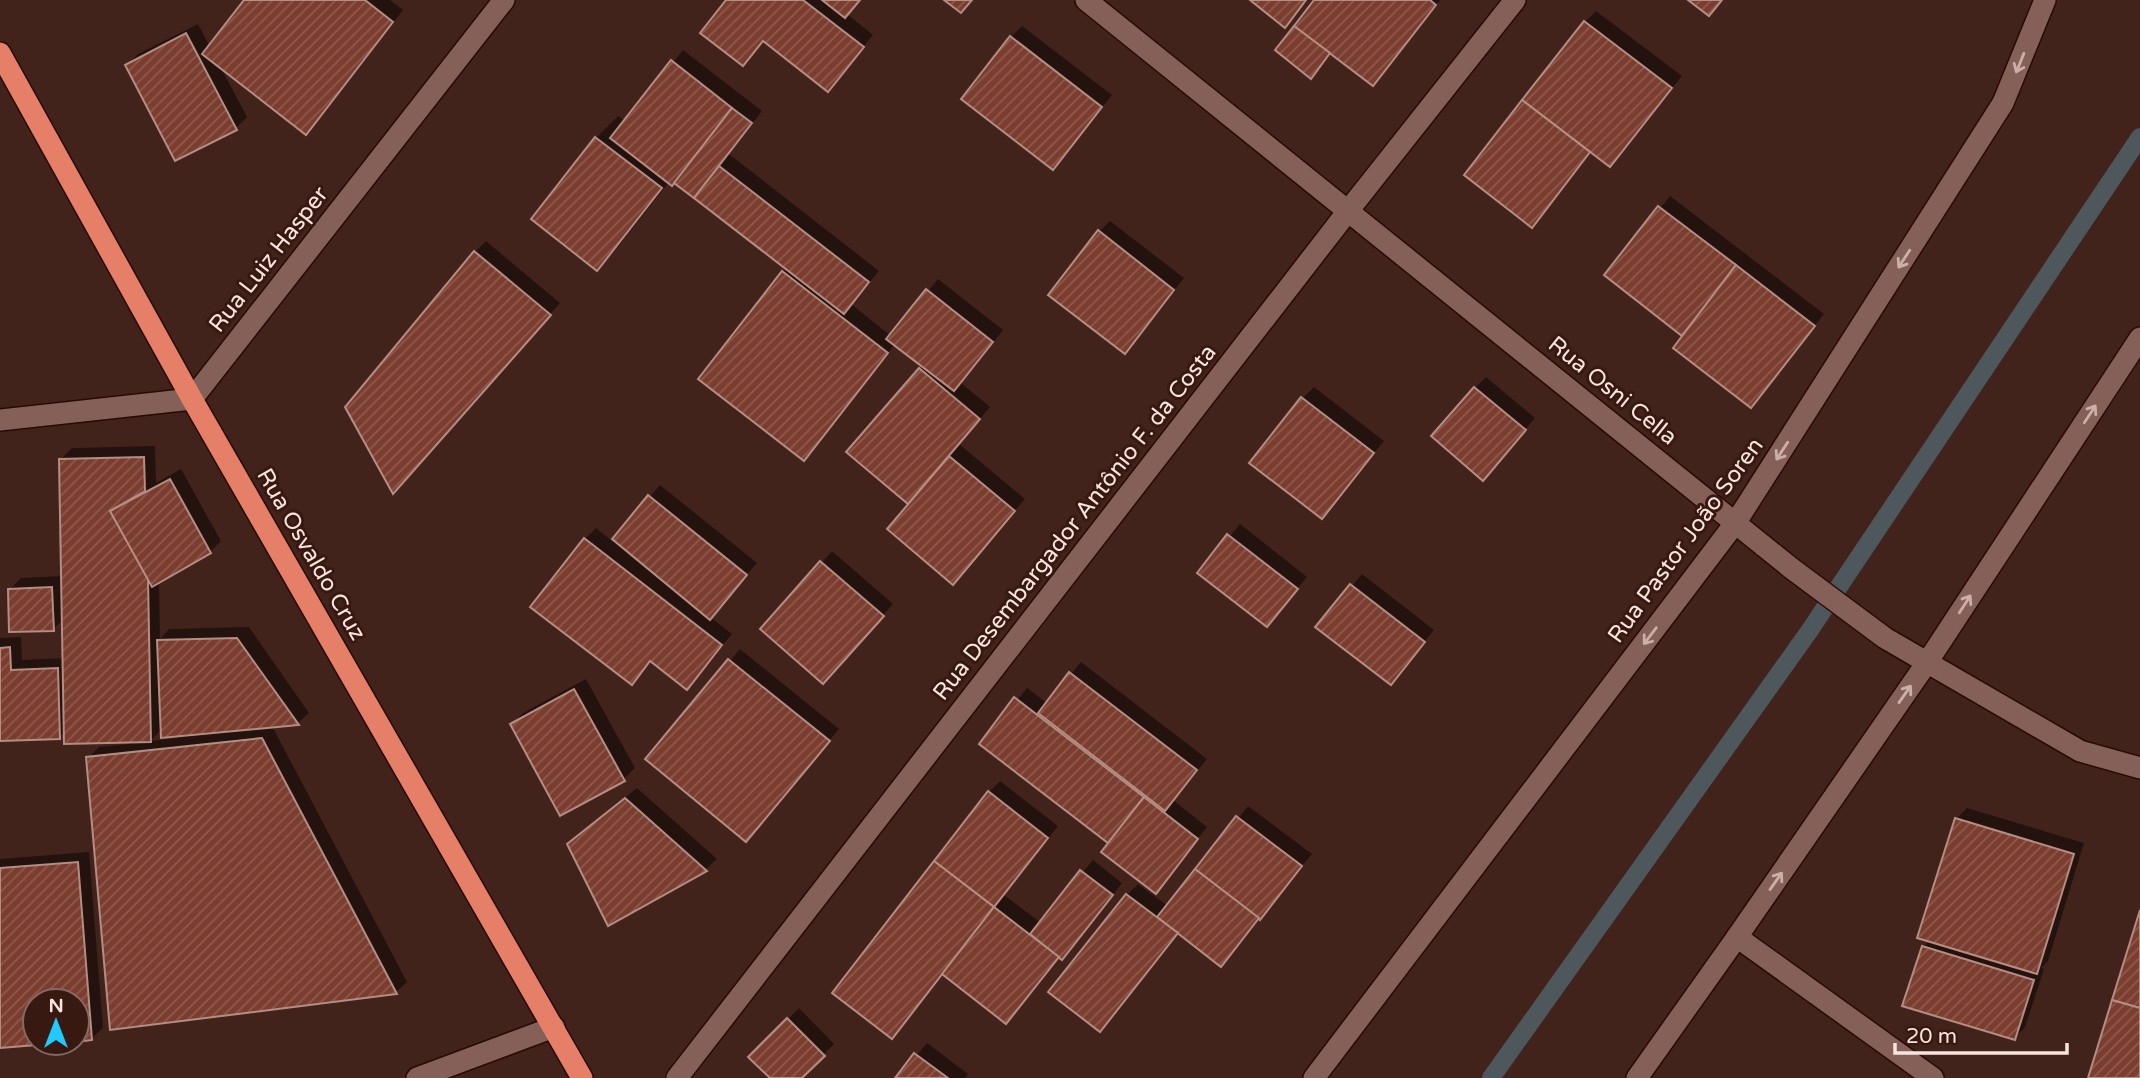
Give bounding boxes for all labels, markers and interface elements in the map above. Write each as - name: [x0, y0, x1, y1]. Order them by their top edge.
- one-way arrow: [2012, 52, 2025, 74]
- street label: Rua Luiz Hasper: [203, 181, 335, 338]
- one-way arrow: [1897, 248, 1911, 268]
- street label: Rua Osni Cella: [1542, 330, 1682, 451]
- street label: Rua Desembargador Antônio F. da Costa: [927, 339, 1222, 706]
- one-way arrow: [2083, 405, 2097, 424]
- street label: Rua Pastor João Soren: [1602, 433, 1770, 649]
- one-way arrow: [1775, 440, 1789, 460]
- street label: Rua Osvaldo Cruz: [250, 463, 372, 646]
- one-way arrow: [1958, 595, 1972, 615]
- one-way arrow: [1643, 626, 1658, 644]
- one-way arrow: [1898, 685, 1912, 704]
- one-way arrow: [1769, 872, 1783, 891]
- north arrow: [21, 987, 91, 1057]
- text: N: [48, 995, 64, 1017]
- scale bar: [1895, 1012, 2066, 1056]
- text: 20 m: [1906, 1024, 1957, 1049]

